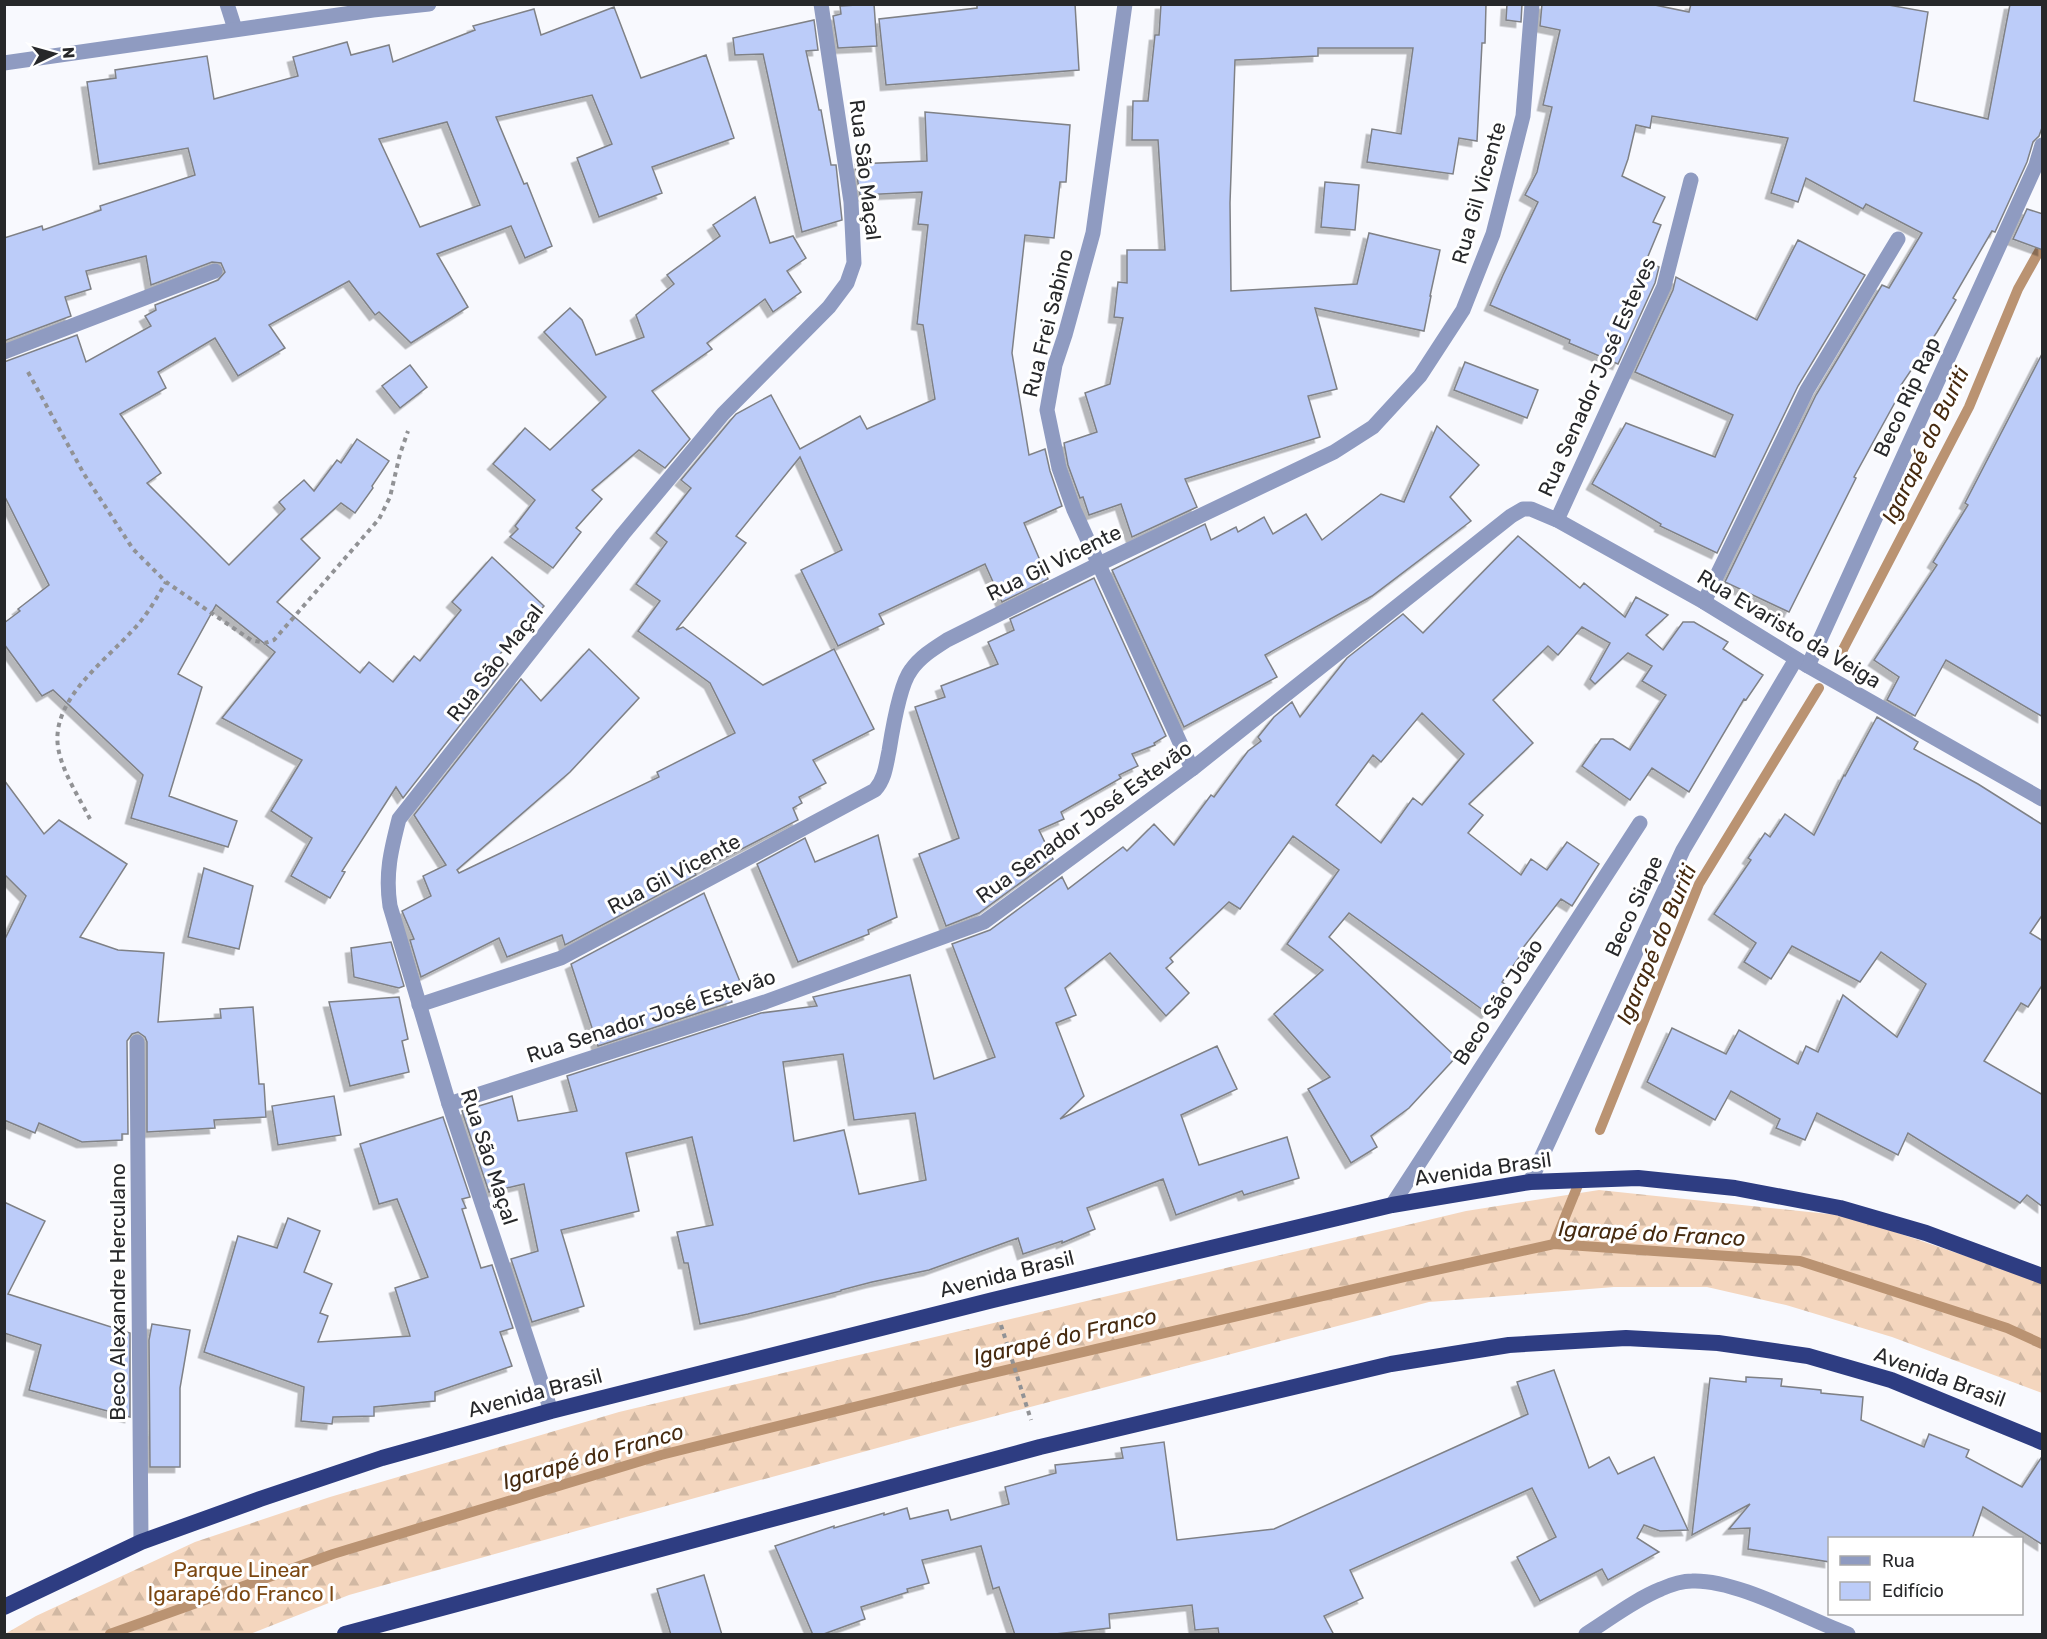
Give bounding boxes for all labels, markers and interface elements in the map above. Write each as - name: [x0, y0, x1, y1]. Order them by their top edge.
- north arrow: [24, 24, 84, 84]
- text: N: [58, 46, 78, 59]
- street label: Rua São Maçal: [844, 98, 887, 242]
- street label: Rua Gil Vicente: [1446, 119, 1511, 267]
- street label: Rua Frei Sabino: [1017, 246, 1078, 400]
- street label: Rua Senador José Esteves: [1532, 253, 1661, 500]
- street label: Beco Rip Rap: [1868, 333, 1945, 461]
- water label: Igarapé do Buriti: [1876, 362, 1975, 528]
- street label: Rua Gil Vicente: [982, 519, 1125, 606]
- street label: Rua Evaristo da Veiga: [1693, 564, 1886, 693]
- street label: Rua São Maçal: [441, 599, 548, 726]
- street label: Rua Senador José Estevão: [971, 735, 1196, 908]
- street label: Rua Gil Vicente: [603, 828, 744, 919]
- street label: Beco Siape: [1599, 851, 1668, 960]
- water label: Igarapé do Buriti: [1611, 860, 1703, 1028]
- street label: Beco São João: [1447, 934, 1548, 1070]
- street label: Rua Senador José Estevão: [523, 963, 779, 1068]
- street label: Rua São Maçal: [456, 1086, 523, 1228]
- street label: Avenida Brasil: [1413, 1147, 1553, 1190]
- street label: Beco Alexandre Herculano: [105, 1163, 130, 1421]
- water label: Igarapé do Franco: [1558, 1215, 1746, 1252]
- street label: Avenida Brasil: [937, 1245, 1077, 1302]
- water label: Igarapé do Franco: [971, 1302, 1159, 1371]
- street label: Avenida Brasil: [1871, 1341, 2009, 1412]
- street label: Avenida Brasil: [465, 1363, 605, 1422]
- water label: Igarapé do Franco: [499, 1418, 687, 1495]
- legend: [1828, 1537, 2023, 1615]
- text: Rua: [1882, 1550, 1915, 1572]
- park label: Parque Linear Igarapé do Franco I: [148, 1557, 335, 1606]
- text: Edifício: [1882, 1580, 1944, 1602]

